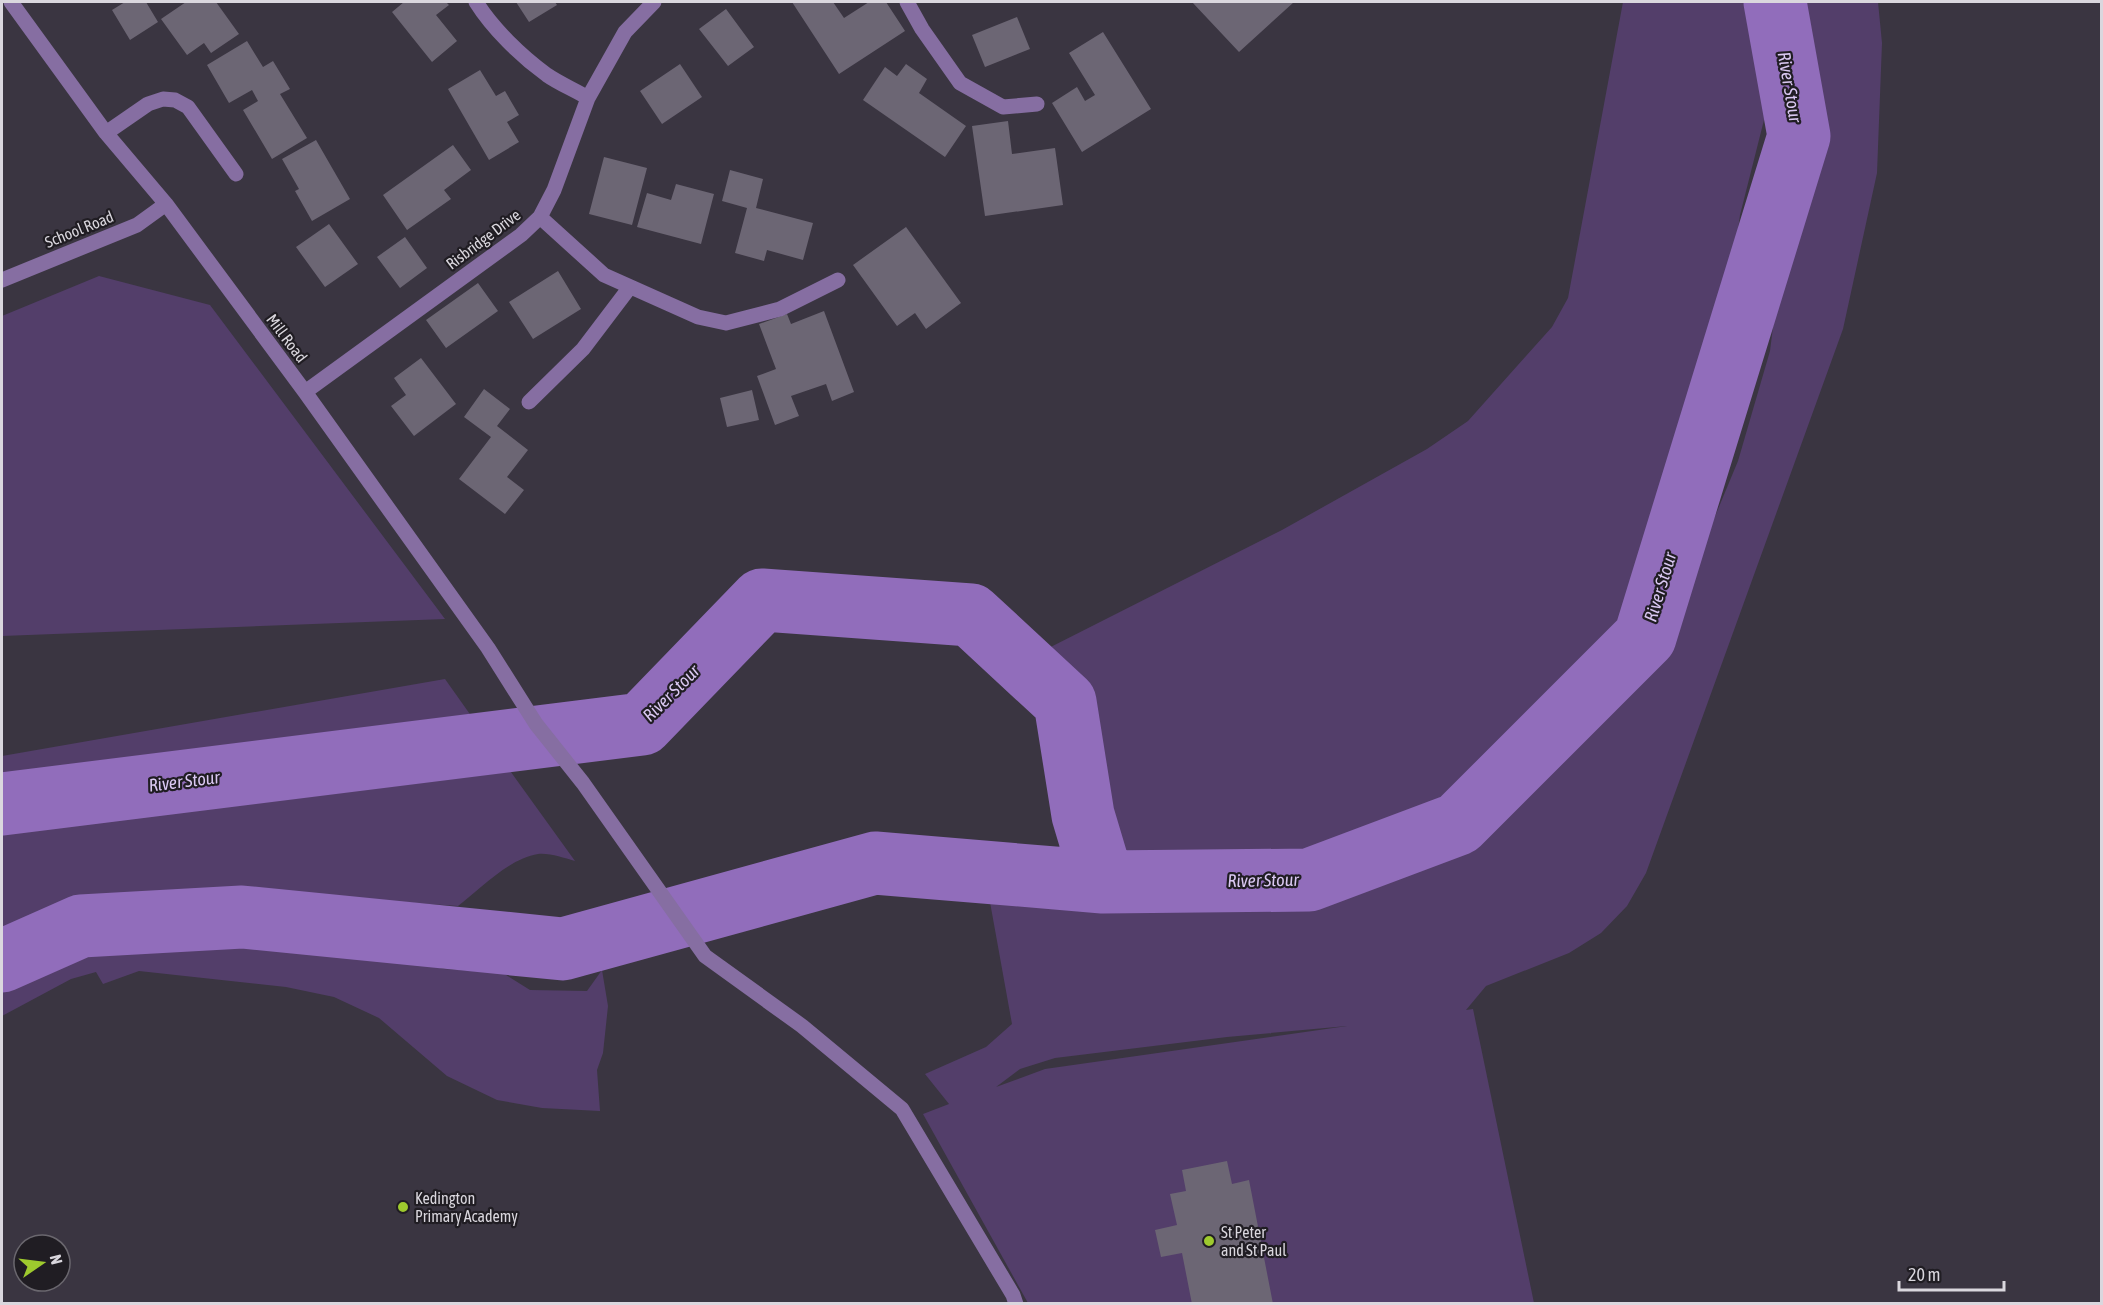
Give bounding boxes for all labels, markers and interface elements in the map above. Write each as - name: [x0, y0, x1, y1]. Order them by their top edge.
- water label: River Stour: [1773, 50, 1807, 125]
- street label: Risbridge Drive: [442, 205, 524, 273]
- street label: School Road: [42, 207, 116, 251]
- street label: Mill Road: [263, 310, 311, 366]
- water label: River Stour: [1640, 549, 1681, 624]
- water label: River Stour: [638, 660, 704, 726]
- water label: River Stour: [147, 766, 221, 796]
- water label: River Stour: [1227, 869, 1300, 891]
- place label: Kedington Primary Academy: [415, 1189, 518, 1226]
- marker: Kedington Primary Academy: [396, 1200, 410, 1214]
- place label: St Peter and St Paul: [1221, 1223, 1287, 1259]
- north arrow: [12, 1233, 72, 1293]
- marker: St Peter and St Paul: [1202, 1234, 1216, 1248]
- text: N: [47, 1253, 66, 1266]
- scale bar: [1899, 1254, 2004, 1292]
- text: 20 m: [1908, 1264, 1940, 1285]

